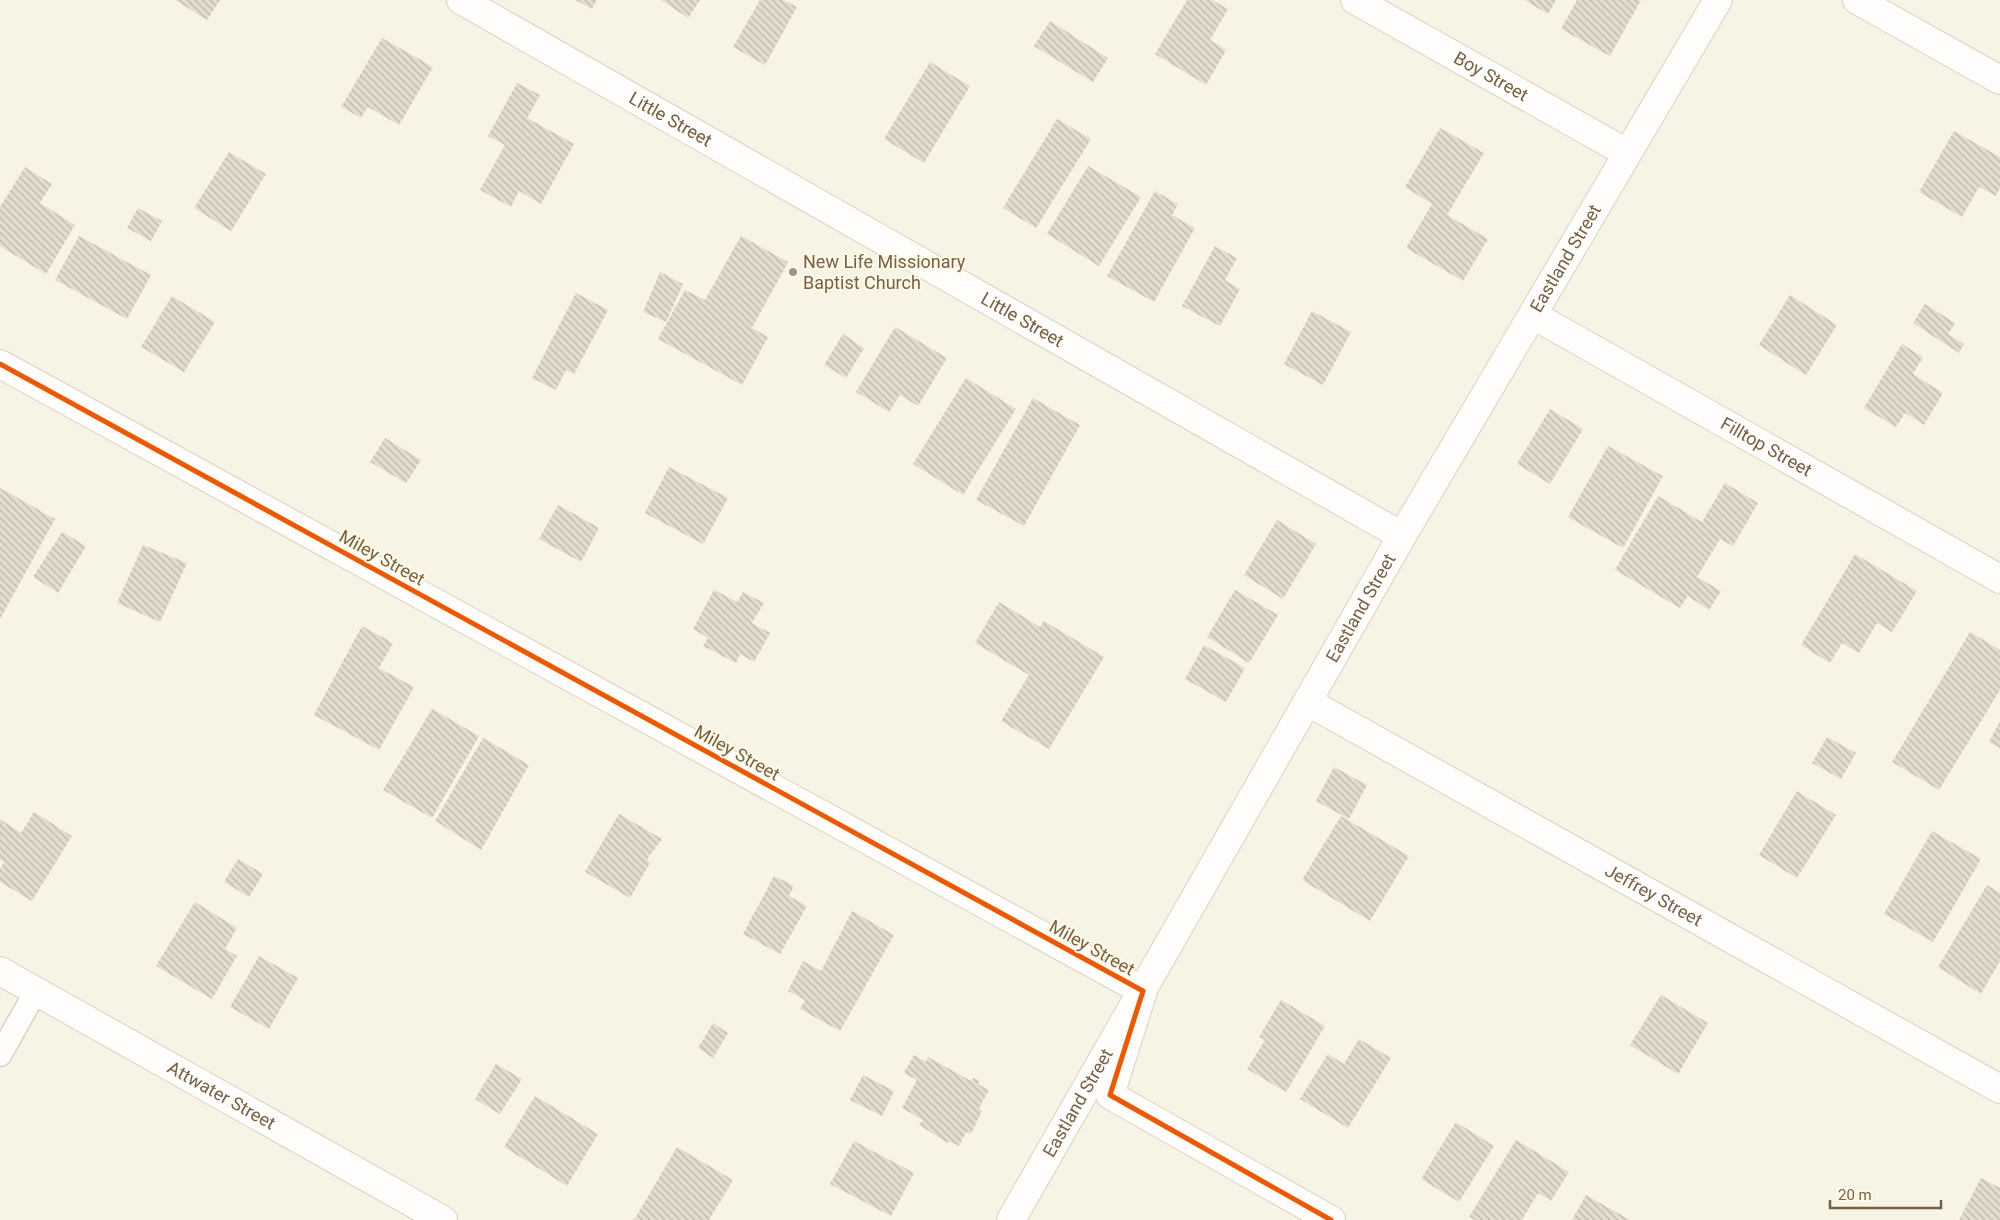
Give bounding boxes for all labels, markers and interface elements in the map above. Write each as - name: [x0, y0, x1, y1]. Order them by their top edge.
- street label: Boy Street: [1450, 47, 1532, 105]
- street label: Little Street: [626, 87, 716, 151]
- street label: Eastland Street: [1525, 200, 1605, 316]
- place label: New Life Missionary Baptist Church: [803, 251, 966, 293]
- marker: New Life Missionary Baptist Church: [787, 266, 799, 278]
- street label: Little Street: [978, 287, 1068, 351]
- street label: Filltop Street: [1717, 412, 1816, 481]
- street label: Miley Street: [336, 526, 429, 590]
- street label: Eastland Street: [1321, 550, 1400, 666]
- street label: Miley Street: [691, 721, 784, 785]
- street label: Jeffrey Street: [1602, 859, 1706, 930]
- street label: Miley Street: [1046, 916, 1139, 980]
- street label: Eastland Street: [1038, 1045, 1117, 1160]
- street label: Attwater Street: [164, 1056, 279, 1134]
- scale bar: [1830, 1178, 1941, 1210]
- text: 20 m: [1838, 1186, 1872, 1204]

